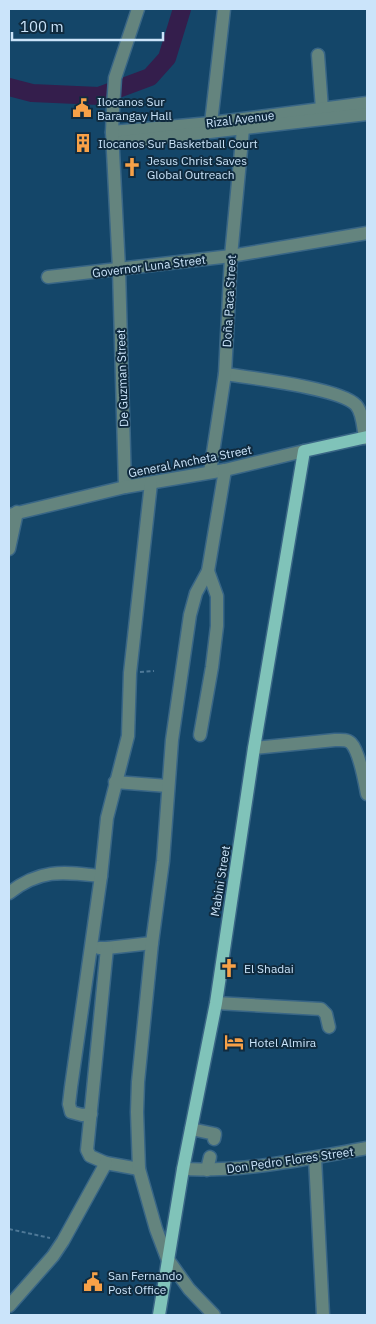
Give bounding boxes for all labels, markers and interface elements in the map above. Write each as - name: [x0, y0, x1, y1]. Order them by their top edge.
- scale bar: [12, 10, 164, 42]
- text: 100 m: [20, 17, 64, 36]
- place label: Ilocanos Sur Barangay Hall: [97, 94, 172, 123]
- public building icon: Ilocanos Sur Barangay Hall: [71, 97, 93, 119]
- street label: Rizal Avenue: [205, 107, 275, 131]
- building icon: Ilocanos Sur Basketball Court: [72, 132, 94, 154]
- place label: Ilocanos Sur Basketball Court: [98, 136, 258, 151]
- place label: Jesus Christ Saves Global Outreach: [147, 153, 247, 182]
- church icon: Jesus Christ Saves Global Outreach: [121, 156, 143, 178]
- street label: Governor Luna Street: [91, 252, 207, 280]
- street label: Doña Paca Street: [219, 254, 239, 348]
- street label: De Guzman Street: [113, 329, 131, 427]
- street label: General Ancheta Street: [127, 442, 253, 480]
- street label: Mabini Street: [207, 844, 233, 918]
- church icon: El Shadai: [218, 957, 240, 979]
- place label: El Shadai: [244, 961, 294, 976]
- hotel icon: Hotel Almira: [223, 1031, 245, 1053]
- place label: Hotel Almira: [249, 1035, 317, 1050]
- street label: Don Pedro Flores Street: [226, 1144, 354, 1176]
- place label: San Fernando Post Office: [108, 1268, 182, 1297]
- public building icon: San Fernando Post Office: [82, 1271, 104, 1293]

